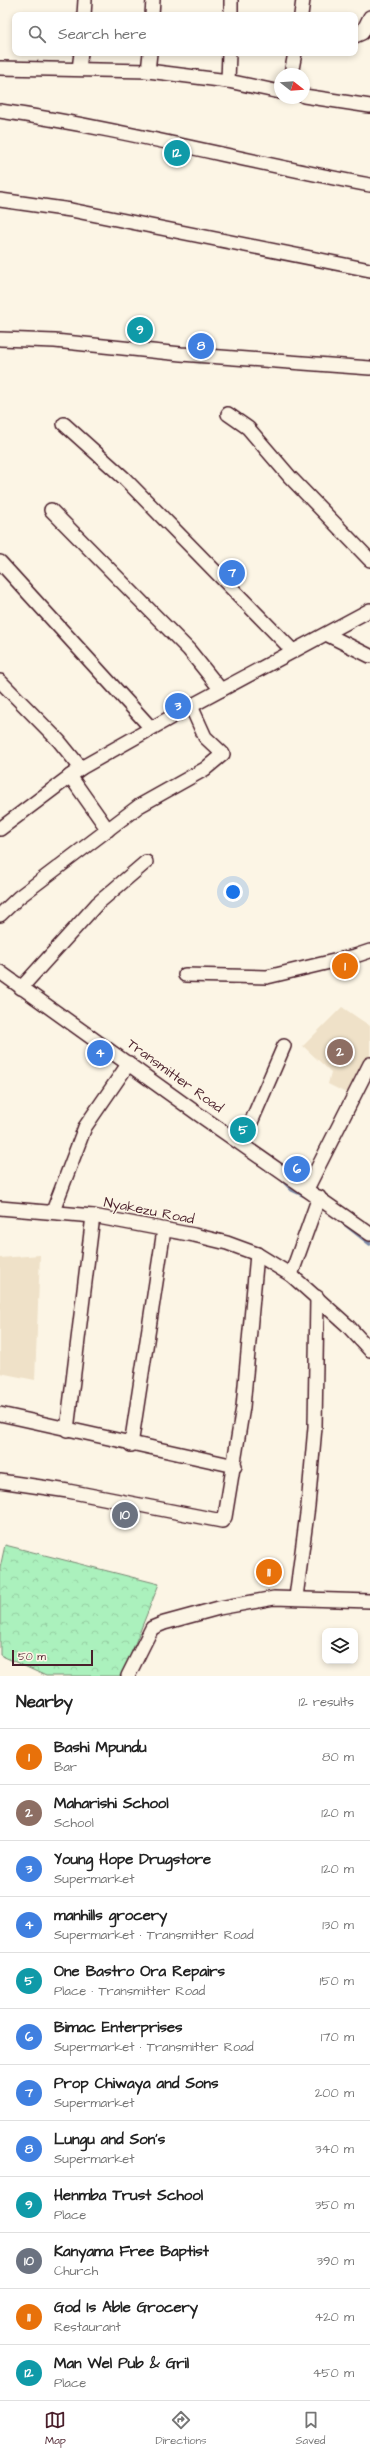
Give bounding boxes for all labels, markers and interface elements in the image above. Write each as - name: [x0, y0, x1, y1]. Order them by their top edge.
- search box: [12, 12, 358, 56]
- icon: search: [26, 23, 48, 45]
- text: Search here: [58, 24, 147, 45]
- north arrow: [274, 68, 310, 104]
- pin: 12: [164, 138, 190, 168]
- pin: 9: [127, 315, 153, 345]
- pin: 8: [188, 331, 214, 361]
- pin: 7: [219, 558, 245, 588]
- pin: 3: [165, 691, 191, 721]
- your location: [223, 882, 243, 902]
- pin: 1: [332, 951, 358, 981]
- street label: Transmitter Road: [123, 1034, 227, 1118]
- pin: 2: [327, 1037, 353, 1067]
- pin: 4: [87, 1038, 113, 1068]
- pin: 5: [230, 1115, 256, 1145]
- pin: 6: [284, 1154, 310, 1184]
- street label: Nyakezu Road: [102, 1192, 196, 1230]
- pin: 10: [112, 1500, 138, 1530]
- pin: 11: [256, 1557, 282, 1587]
- map controls: [322, 1628, 358, 1664]
- button: layers: [322, 1628, 358, 1664]
- scale bar: [12, 1648, 93, 1667]
- text: 50 m: [18, 1649, 46, 1664]
- text: Nearby: [16, 1690, 73, 1714]
- text: 12 results: [299, 1693, 354, 1711]
- text: Bashi Mpundu: [54, 1737, 147, 1758]
- text: 1: [28, 1748, 30, 1766]
- text: 80 m: [322, 1748, 354, 1766]
- text: Bar: [54, 1758, 77, 1776]
- text: Maharishi School: [54, 1793, 169, 1814]
- text: 2: [25, 1804, 33, 1822]
- text: 120 m: [321, 1804, 354, 1822]
- text: School: [54, 1814, 94, 1832]
- text: Young Hope Drugstore: [54, 1849, 211, 1870]
- text: 3: [26, 1860, 32, 1878]
- text: 120 m: [321, 1860, 354, 1878]
- text: Supermarket: [54, 1870, 135, 1888]
- text: manhills grocery: [54, 1905, 167, 1926]
- text: 4: [25, 1916, 33, 1934]
- text: 130 m: [322, 1916, 354, 1934]
- text: Supermarket · Transmitter Road: [54, 1926, 254, 1944]
- text: One Bastro Ora Repairs: [54, 1961, 225, 1982]
- text: 5: [24, 1972, 34, 1990]
- text: 150 m: [320, 1972, 354, 1990]
- text: Place · Transmitter Road: [54, 1982, 205, 2000]
- text: Bimac Enterprises: [54, 2017, 183, 2038]
- text: 6: [25, 2028, 33, 2046]
- text: 170 m: [321, 2028, 354, 2046]
- text: Supermarket · Transmitter Road: [54, 2038, 254, 2056]
- text: Prop Chiwaya and Sons: [54, 2073, 219, 2094]
- text: 7: [25, 2084, 33, 2102]
- text: 200 m: [315, 2084, 354, 2102]
- text: Supermarket: [54, 2094, 135, 2112]
- text: Lungu and Son's: [54, 2129, 165, 2150]
- text: 8: [25, 2140, 33, 2158]
- text: 340 m: [315, 2140, 354, 2158]
- text: Supermarket: [54, 2150, 135, 2168]
- text: Henmba Trust School: [54, 2185, 203, 2206]
- text: 9: [25, 2196, 33, 2214]
- text: 350 m: [315, 2196, 354, 2214]
- text: Place: [54, 2206, 86, 2224]
- text: Kanyama Free Baptist: [54, 2241, 209, 2262]
- text: 10: [24, 2252, 34, 2270]
- text: 390 m: [316, 2252, 354, 2270]
- text: Church: [54, 2262, 98, 2280]
- text: God Is Able Grocery: [54, 2297, 198, 2318]
- text: 11: [27, 2308, 31, 2326]
- text: 420 m: [314, 2308, 354, 2326]
- text: Restaurant: [54, 2318, 121, 2336]
- text: Man Wel Pub & Gril: [54, 2353, 189, 2374]
- text: 12: [24, 2364, 34, 2382]
- text: 450 m: [312, 2364, 354, 2382]
- text: Place: [54, 2374, 86, 2392]
- tab: Map: [44, 2409, 66, 2448]
- tab: Directions: [155, 2409, 207, 2448]
- tab: Saved: [296, 2409, 326, 2448]

